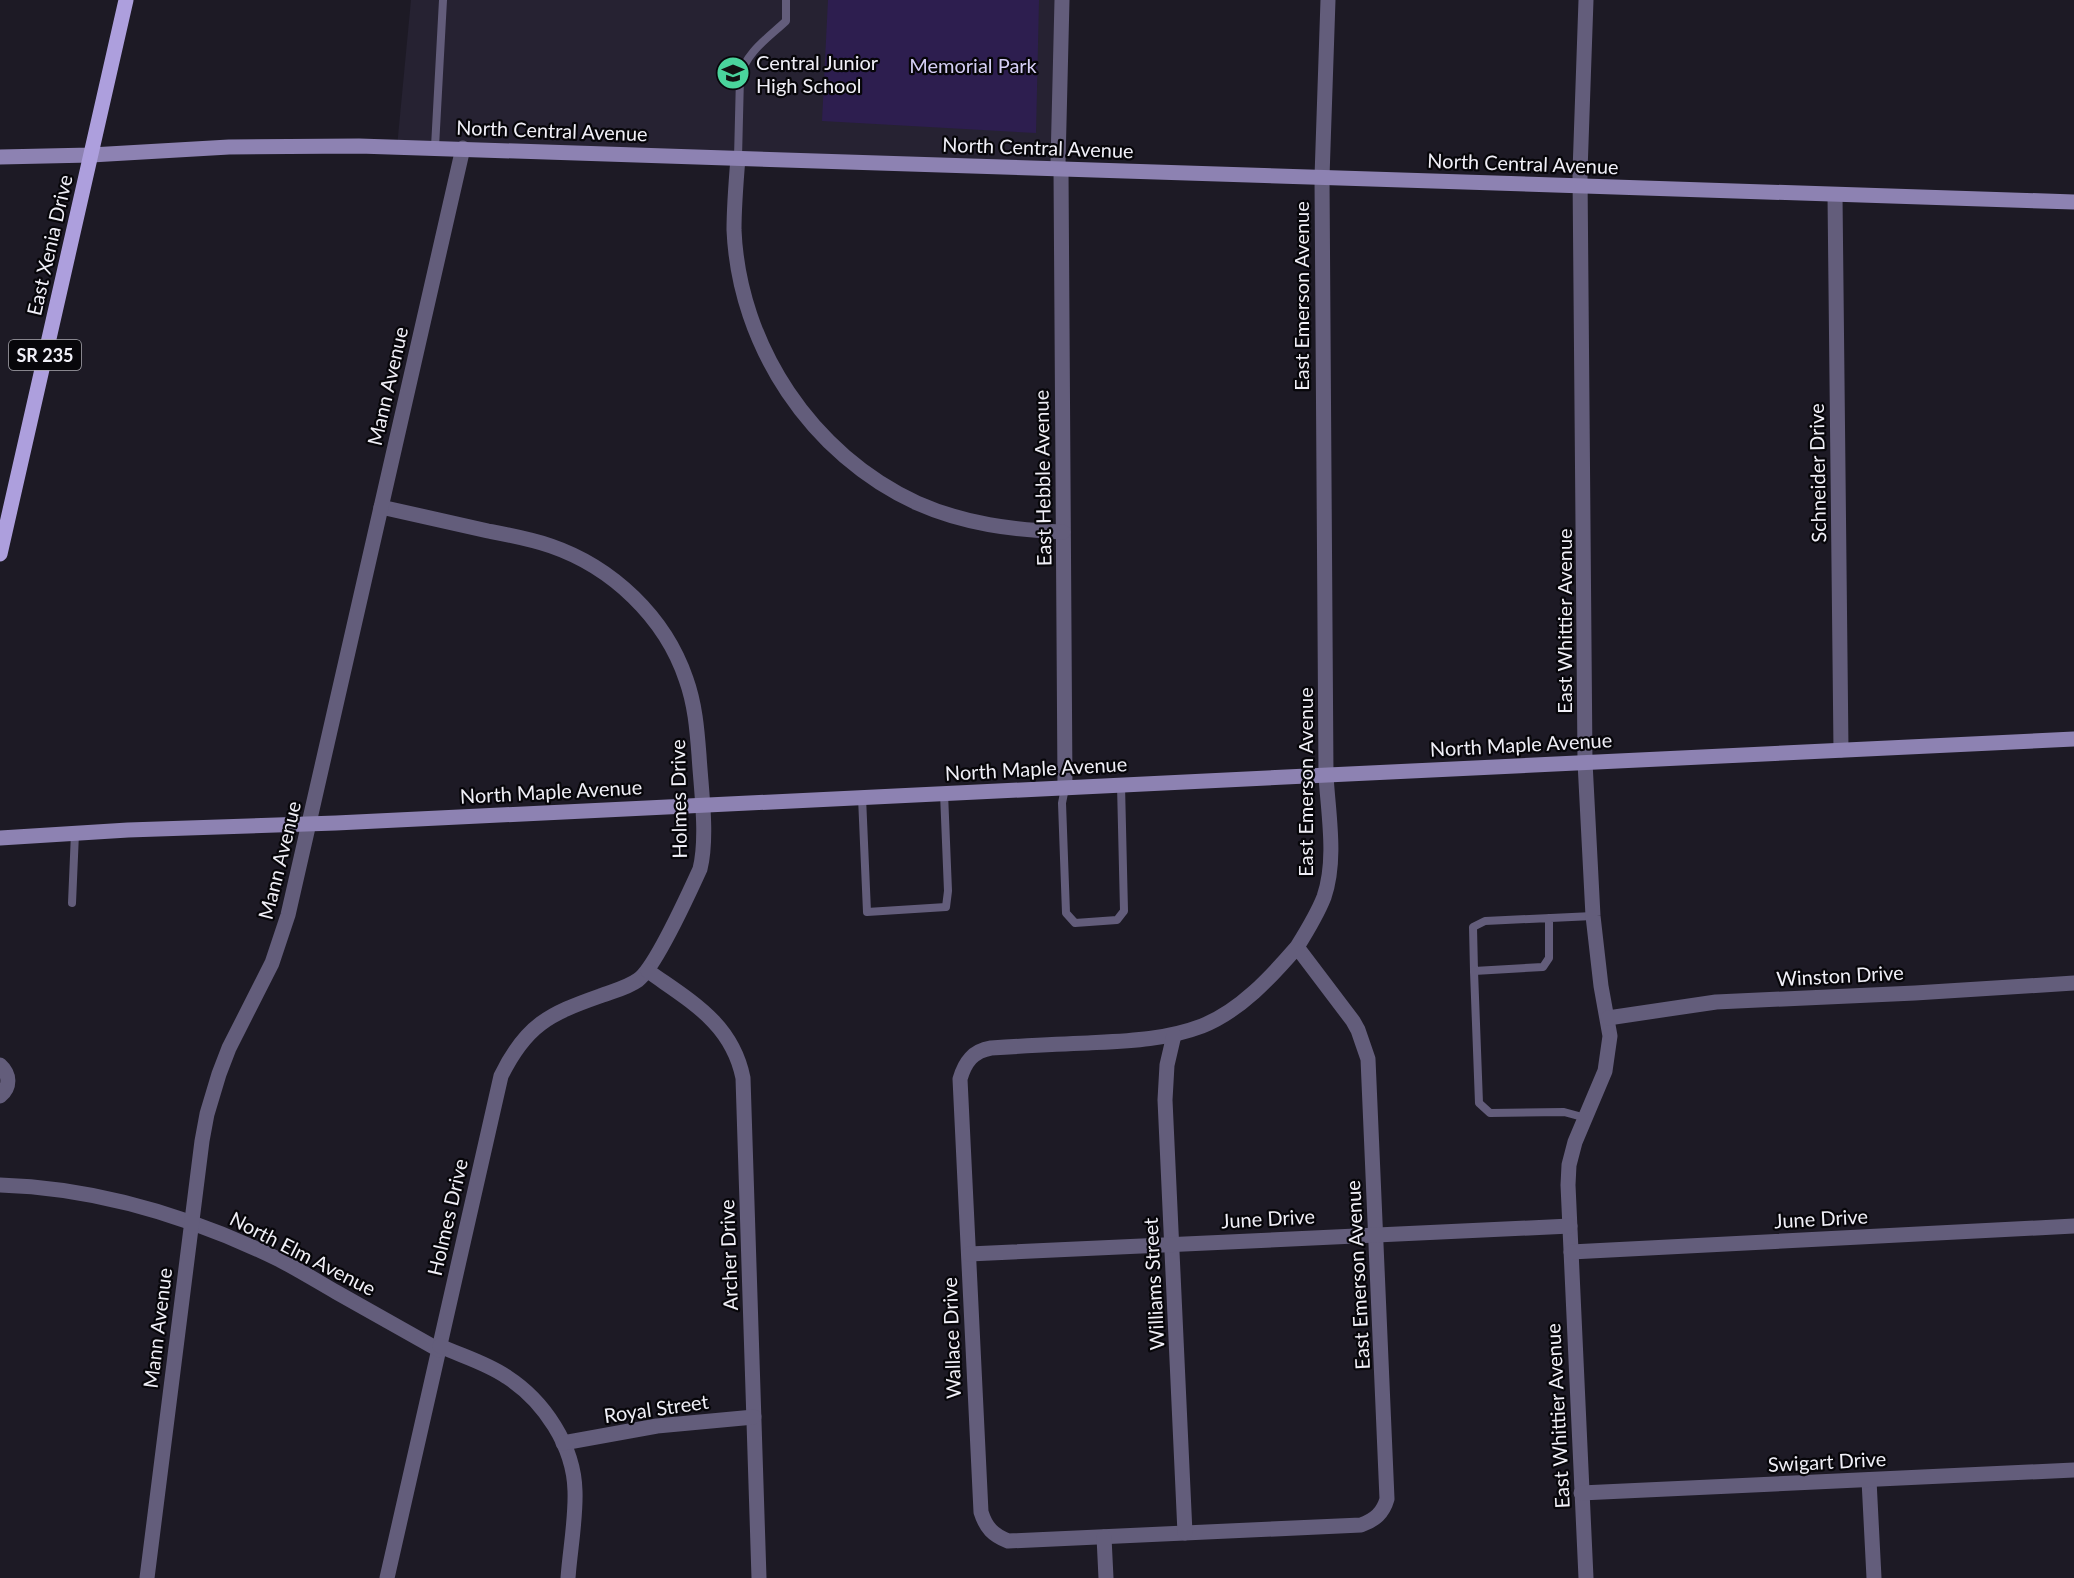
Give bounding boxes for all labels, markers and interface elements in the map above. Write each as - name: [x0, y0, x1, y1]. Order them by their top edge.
- place label: Central Junior High School: [756, 50, 879, 97]
- park label: Memorial Park: [909, 53, 1038, 77]
- school or university icon: Central Junior High School: [715, 55, 751, 91]
- street label: North Central Avenue: [456, 115, 648, 145]
- street label: North Central Avenue: [942, 132, 1134, 162]
- street label: North Central Avenue: [1427, 148, 1619, 178]
- street label: East Xenia Drive: [21, 172, 77, 318]
- street label: East Emerson Avenue: [1289, 201, 1313, 391]
- street label: Mann Avenue: [362, 324, 412, 448]
- road number: SR 235: [9, 340, 81, 370]
- street label: East Hebble Avenue: [1028, 390, 1056, 566]
- street label: Schneider Drive: [1804, 403, 1830, 543]
- street label: East Whittier Avenue: [1552, 528, 1576, 714]
- street label: East Emerson Avenue: [1293, 687, 1317, 877]
- street label: North Maple Avenue: [1429, 727, 1613, 761]
- street label: Holmes Drive: [665, 739, 691, 859]
- street label: North Maple Avenue: [944, 751, 1128, 785]
- street label: North Maple Avenue: [459, 774, 643, 808]
- street label: Mann Avenue: [253, 798, 305, 922]
- street label: Winston Drive: [1776, 960, 1904, 990]
- street label: Holmes Drive: [422, 1156, 472, 1278]
- street label: East Emerson Avenue: [1340, 1180, 1374, 1370]
- street label: Archer Drive: [714, 1199, 742, 1311]
- street label: June Drive: [1221, 1204, 1315, 1232]
- street label: June Drive: [1774, 1204, 1868, 1232]
- street label: North Elm Avenue: [226, 1206, 380, 1300]
- street label: Williams Street: [1138, 1217, 1168, 1351]
- street label: Mann Avenue: [138, 1266, 176, 1390]
- street label: Wallace Drive: [937, 1277, 965, 1399]
- street label: East Whittier Avenue: [1540, 1323, 1574, 1509]
- street label: Royal Street: [602, 1389, 710, 1427]
- street label: Swigart Drive: [1767, 1446, 1887, 1476]

